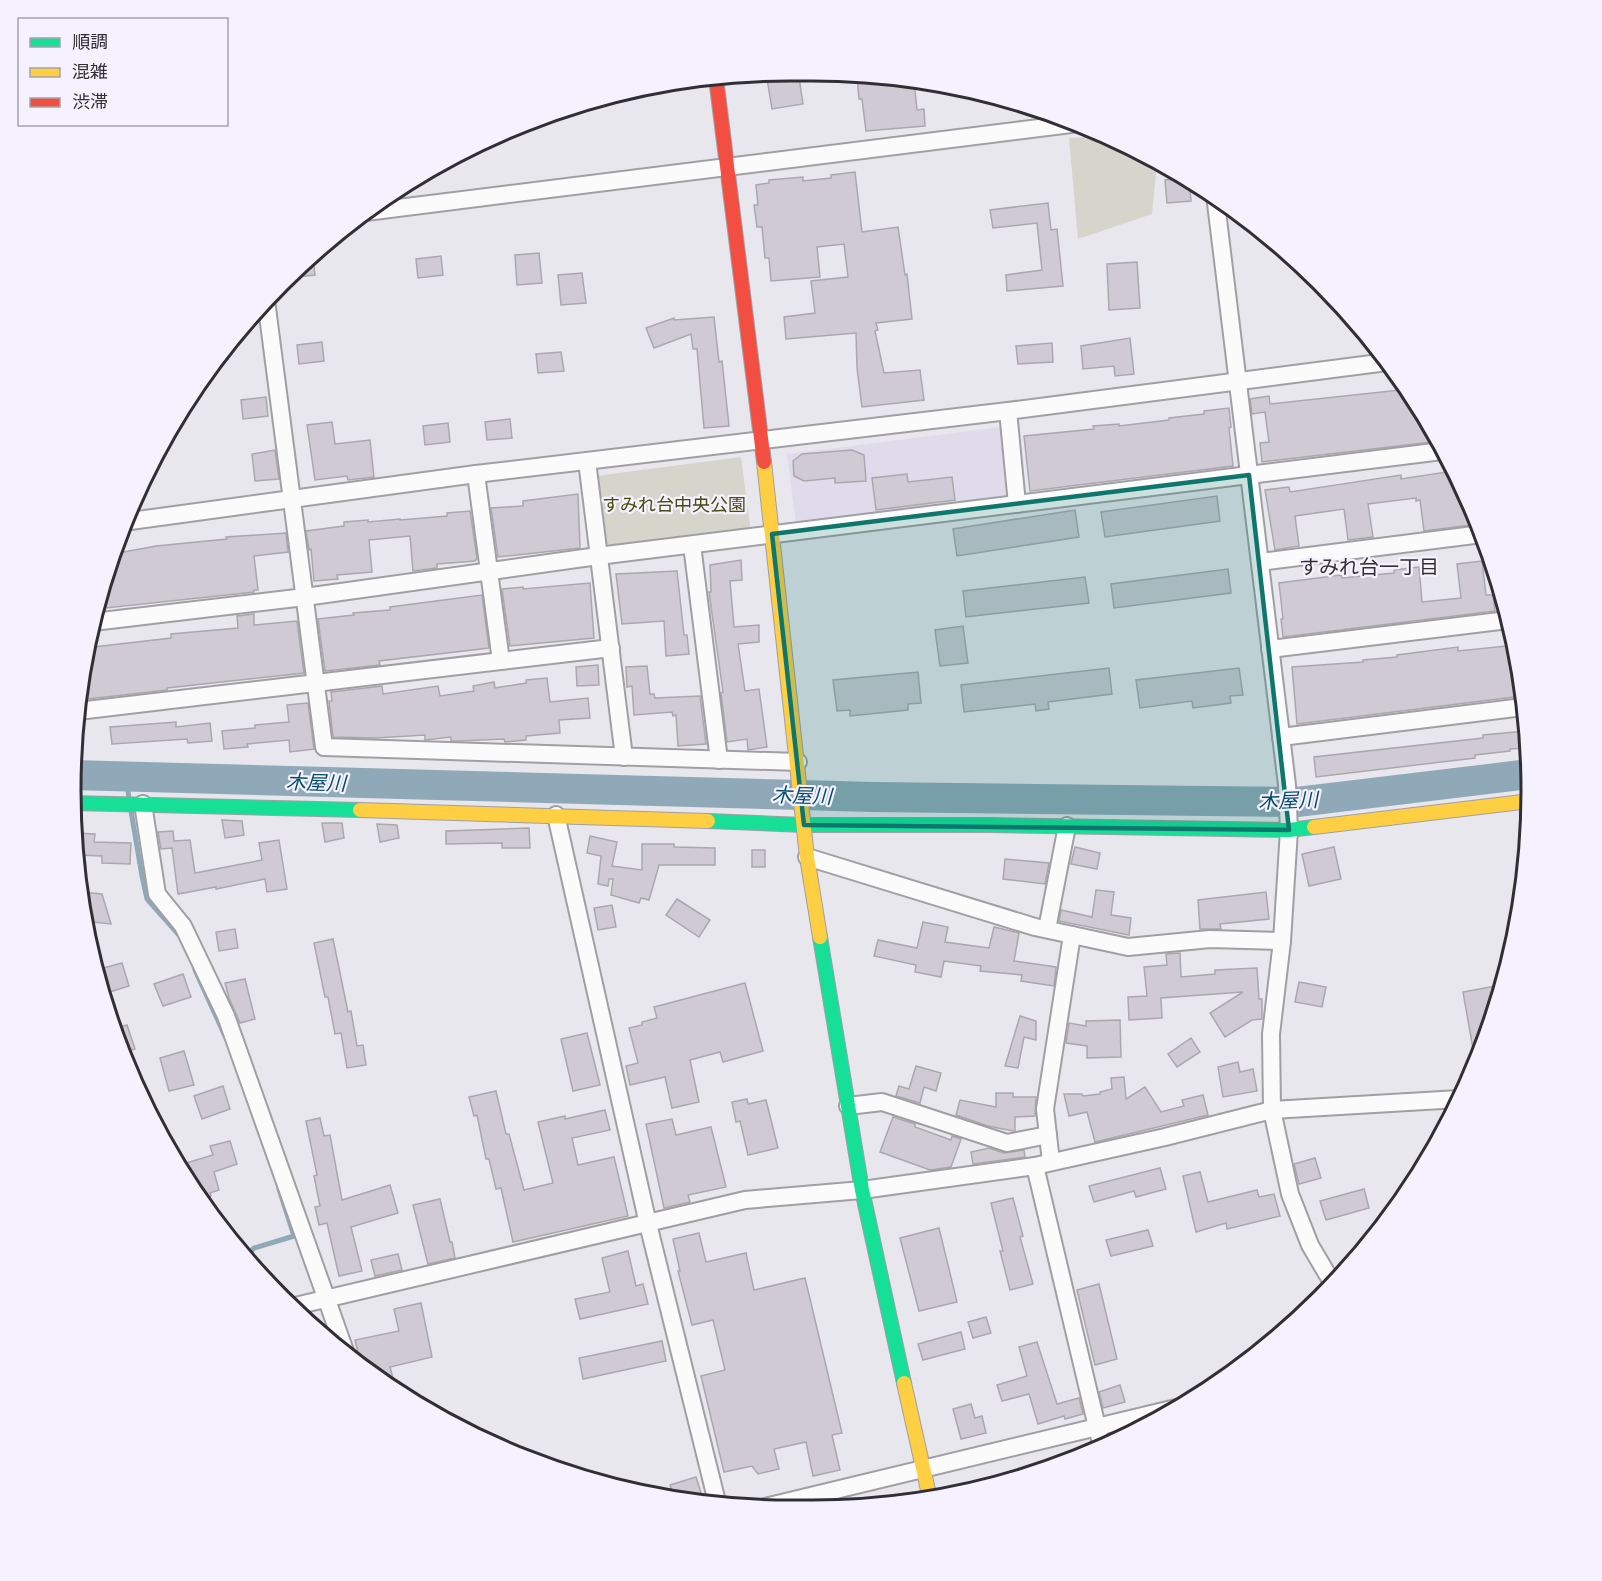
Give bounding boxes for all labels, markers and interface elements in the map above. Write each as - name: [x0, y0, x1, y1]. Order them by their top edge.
- legend: [18, 18, 228, 126]
- text: 順調: [72, 30, 108, 53]
- text: 混雑: [72, 60, 108, 83]
- text: 渋滞: [72, 90, 108, 113]
- park label: すみれ台中央公園: [602, 493, 746, 516]
- district label: すみれ台一丁目: [1299, 554, 1439, 579]
- water label: 木屋川: [286, 768, 348, 796]
- water label: 木屋川: [772, 781, 834, 809]
- water label: 木屋川: [1258, 786, 1320, 814]

